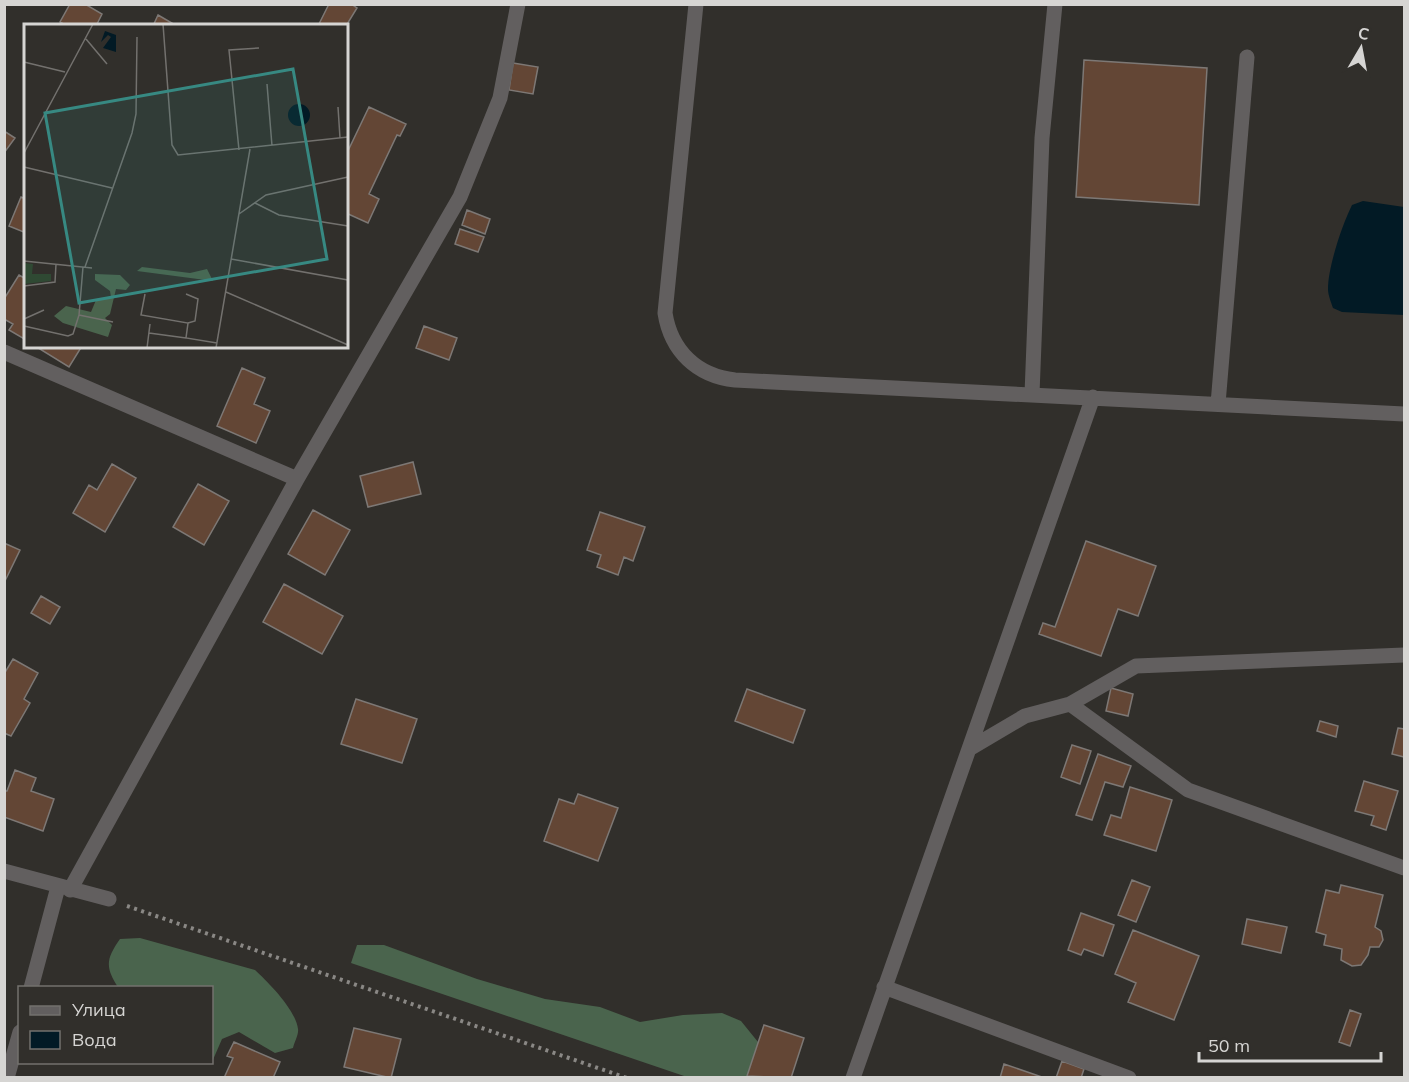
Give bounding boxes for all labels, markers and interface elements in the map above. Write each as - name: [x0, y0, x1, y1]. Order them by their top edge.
- north arrow: [1331, 18, 1391, 78]
- text: С: [1356, 22, 1371, 44]
- inset map: [24, 24, 348, 348]
- legend: [18, 986, 213, 1064]
- text: Улица: [71, 998, 126, 1021]
- scale bar: [1199, 1025, 1380, 1063]
- text: Вода: [72, 1028, 117, 1051]
- text: 50 m: [1208, 1034, 1250, 1057]

